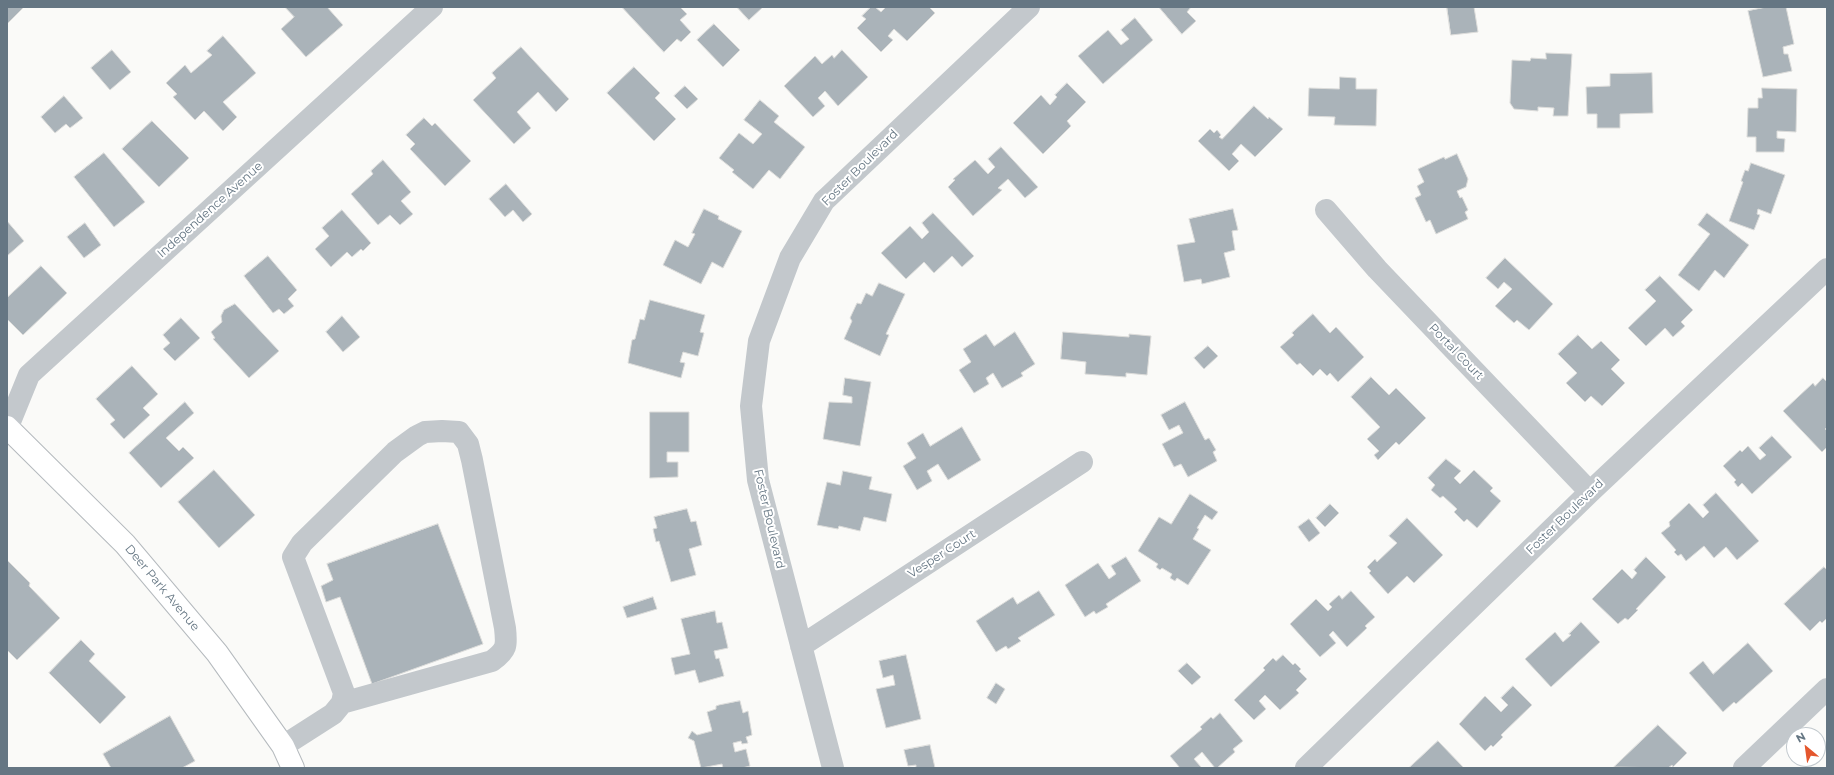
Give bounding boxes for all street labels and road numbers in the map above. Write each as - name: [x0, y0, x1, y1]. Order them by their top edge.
- street label: Foster Boulevard: [819, 127, 901, 209]
- street label: Independence Avenue: [154, 159, 266, 261]
- street label: Portal Court: [1426, 321, 1486, 383]
- street label: Foster Boulevard: [751, 468, 787, 570]
- street label: Foster Boulevard: [1523, 476, 1607, 558]
- street label: Vesper Court: [905, 527, 979, 581]
- street label: Deer Park Avenue: [122, 542, 202, 634]

